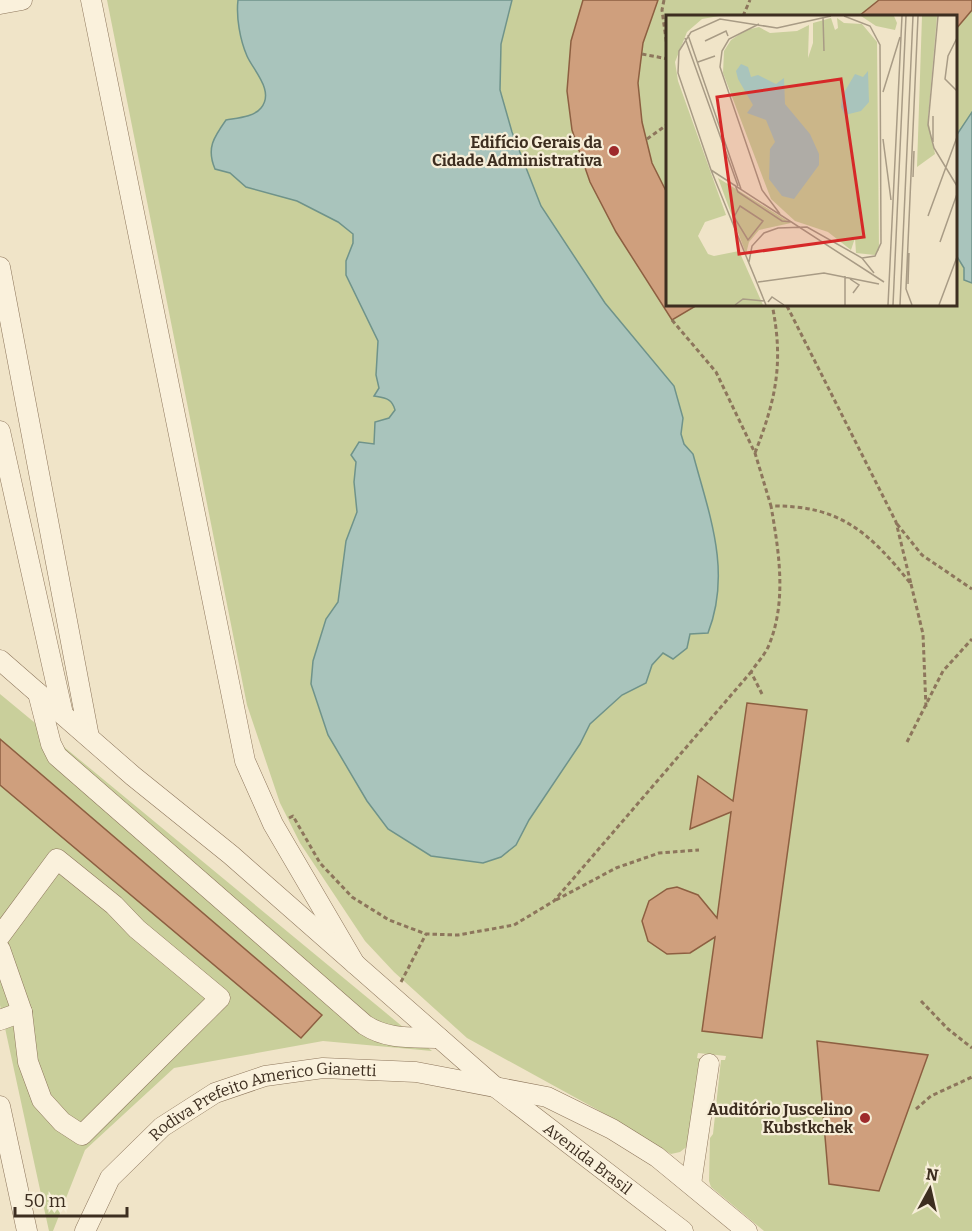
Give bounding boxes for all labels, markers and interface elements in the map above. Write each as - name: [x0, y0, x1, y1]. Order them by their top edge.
- inset map: [666, 15, 957, 306]
- place label: Edifício Gerais da Cidade Administrativa: [432, 133, 602, 170]
- marker: Edifício Gerais da Cidade Administrativa: [607, 144, 621, 158]
- street label: Rodiva Prefeito Americo Gianetti: [145, 1058, 377, 1144]
- place label: Auditório Juscelino Kubstkchek: [708, 1100, 853, 1137]
- marker: Auditório Juscelino Kubstkchek: [858, 1111, 872, 1125]
- street label: Avenida Brasil: [540, 1118, 636, 1198]
- north arrow: [900, 1159, 960, 1219]
- text: N: [925, 1164, 939, 1185]
- scale bar: [15, 1180, 128, 1218]
- text: 50 m: [24, 1190, 66, 1212]

